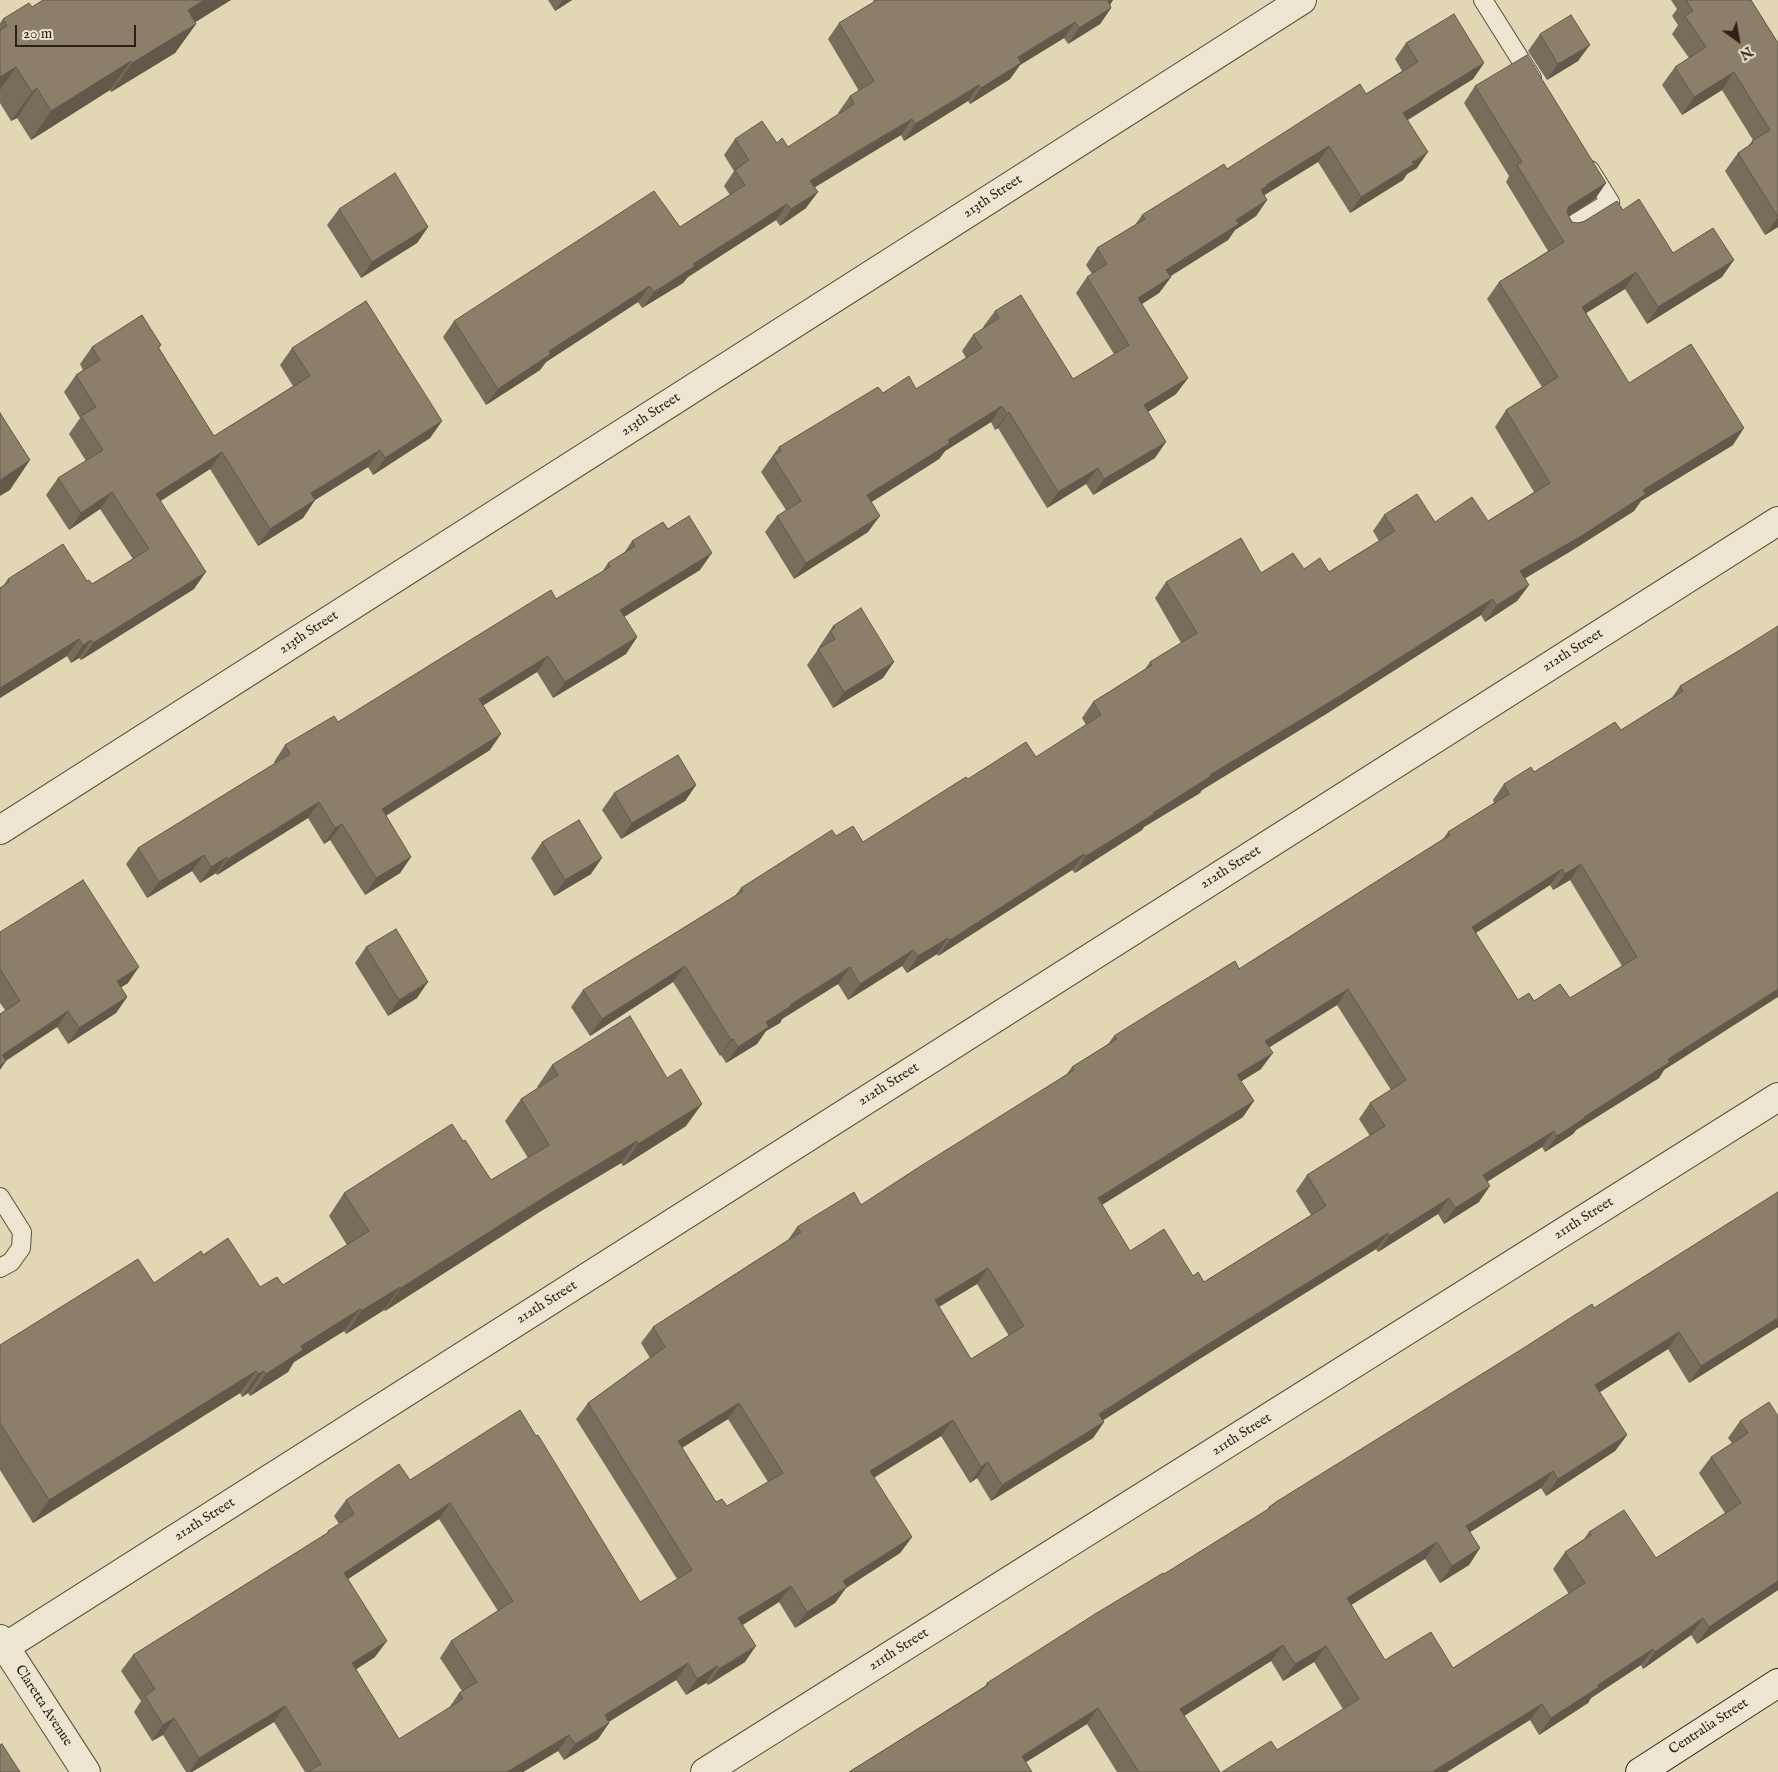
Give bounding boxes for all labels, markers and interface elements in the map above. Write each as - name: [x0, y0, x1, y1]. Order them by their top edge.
- scale bar: [18, 15, 139, 47]
- north arrow: [1713, 15, 1763, 65]
- text: 20 m: [23, 24, 52, 43]
- text: N: [1736, 42, 1756, 64]
- street label: 213th Street: [960, 172, 1026, 222]
- street label: 213th Street: [618, 390, 684, 440]
- street label: 213th Street: [276, 608, 342, 658]
- street label: 212th Street: [1540, 626, 1606, 676]
- street label: 212th Street: [1198, 843, 1264, 893]
- street label: 212th Street: [856, 1060, 922, 1110]
- street label: 211th Street: [1551, 1194, 1617, 1244]
- street label: 212th Street: [514, 1278, 580, 1328]
- street label: 211th Street: [1209, 1410, 1275, 1460]
- street label: 212th Street: [172, 1495, 238, 1545]
- street label: 211th Street: [866, 1625, 932, 1675]
- street label: Claretta Avenue: [11, 1662, 75, 1750]
- street label: Centralia Street: [1666, 1695, 1752, 1759]

